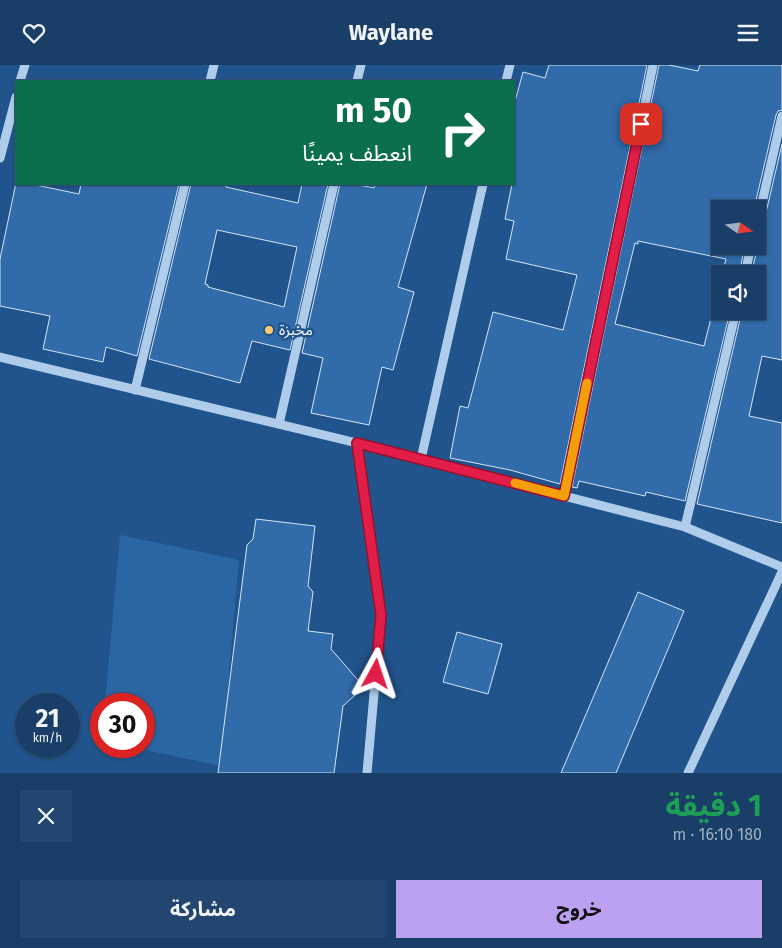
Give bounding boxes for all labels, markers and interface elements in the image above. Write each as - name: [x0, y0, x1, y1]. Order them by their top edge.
- icon: heart: [20, 19, 48, 47]
- text: Waylane: [349, 19, 433, 46]
- icon: menu: [734, 19, 762, 47]
- text: 50 m: [335, 89, 412, 131]
- icon: right: [430, 100, 495, 165]
- pin: [620, 103, 662, 145]
- icon: arrive: [627, 110, 655, 138]
- text: انعطف يمينًا: [302, 140, 412, 167]
- north arrow: [711, 200, 766, 255]
- map controls: [711, 200, 766, 320]
- button: sound: [711, 265, 766, 320]
- place label: مخبزة: [279, 321, 313, 339]
- marker: مخبزة: [263, 324, 275, 336]
- position arrow: [349, 647, 401, 699]
- speed limit sign: 30: [90, 693, 155, 758]
- text: 21: [36, 704, 59, 734]
- text: km/h: [33, 731, 62, 745]
- text: 1 دقيقة: [665, 788, 762, 824]
- button: close: [20, 790, 72, 842]
- text: 180 m · 16:10: [673, 825, 762, 844]
- button: مشاركة: [20, 880, 386, 938]
- button: خروج: [396, 880, 762, 938]

